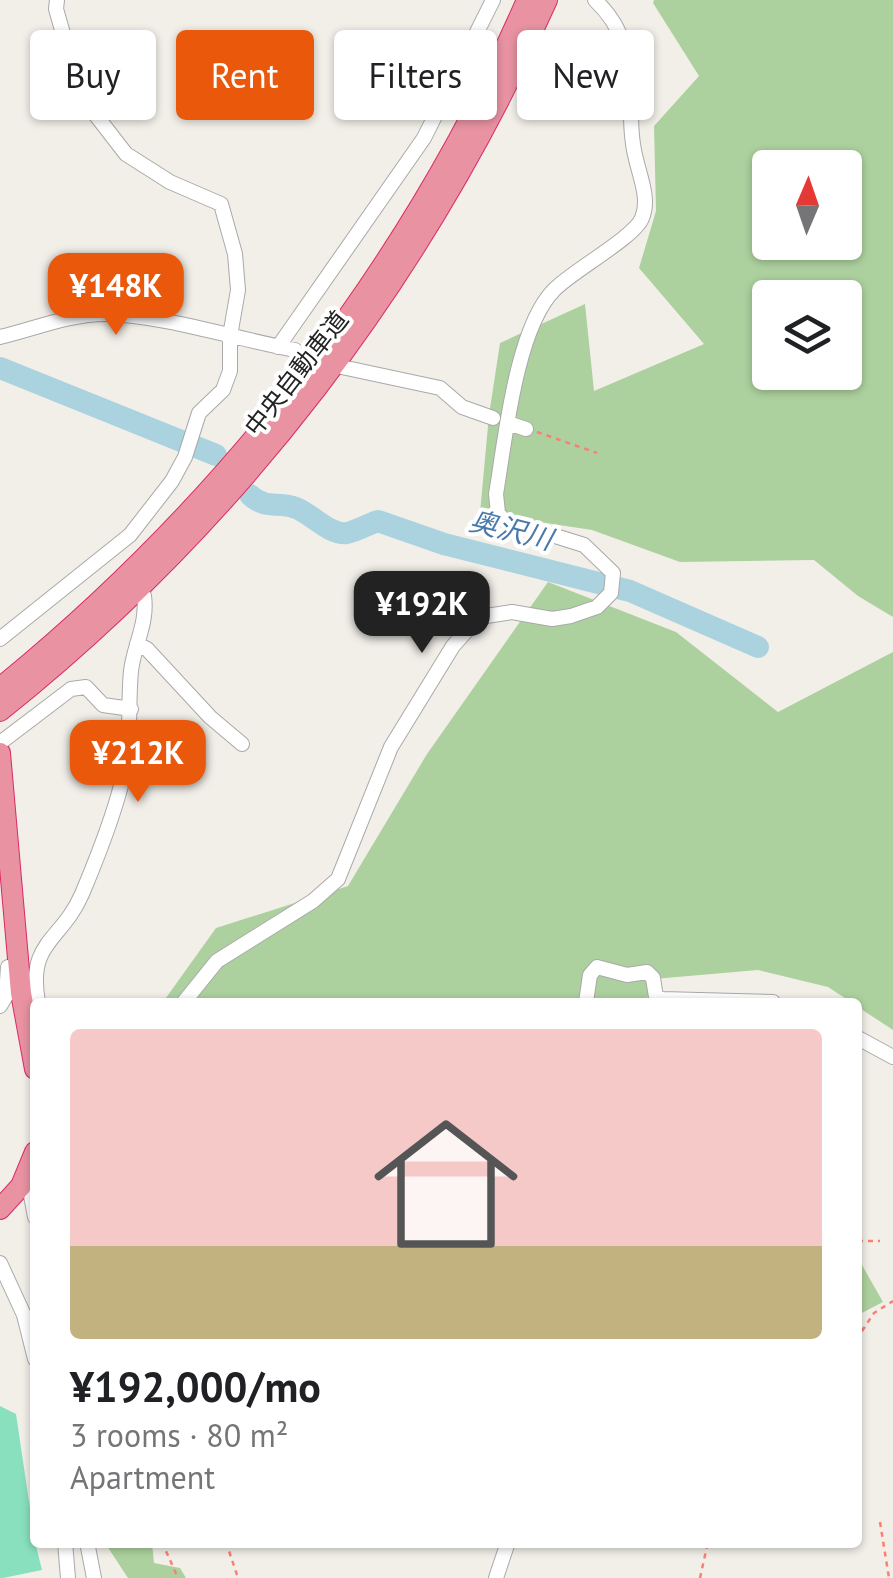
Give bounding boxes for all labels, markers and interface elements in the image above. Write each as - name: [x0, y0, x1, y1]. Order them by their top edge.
- chip: Buy: [30, 30, 156, 120]
- chip: Rent: [176, 30, 314, 120]
- chip: Filters: [334, 30, 497, 120]
- chip: New: [517, 30, 654, 120]
- north arrow: [752, 150, 862, 260]
- map controls: [752, 150, 862, 390]
- pin: ¥148K: [46, 253, 186, 338]
- text: ¥148K: [70, 264, 162, 306]
- button: layers: [752, 280, 862, 390]
- street label: 中央自動車道: [237, 304, 355, 442]
- water label: 奥沢川: [466, 501, 559, 558]
- pin: ¥192K: [352, 571, 492, 656]
- text: ¥192K: [376, 582, 468, 624]
- pin: ¥212K: [68, 720, 208, 805]
- text: ¥212K: [92, 731, 184, 773]
- icon: home: [356, 1094, 536, 1274]
- text: ¥192,000/mo: [70, 1359, 321, 1414]
- text: 3 rooms · 80 m²: [70, 1414, 288, 1456]
- text: Apartment: [70, 1456, 215, 1498]

